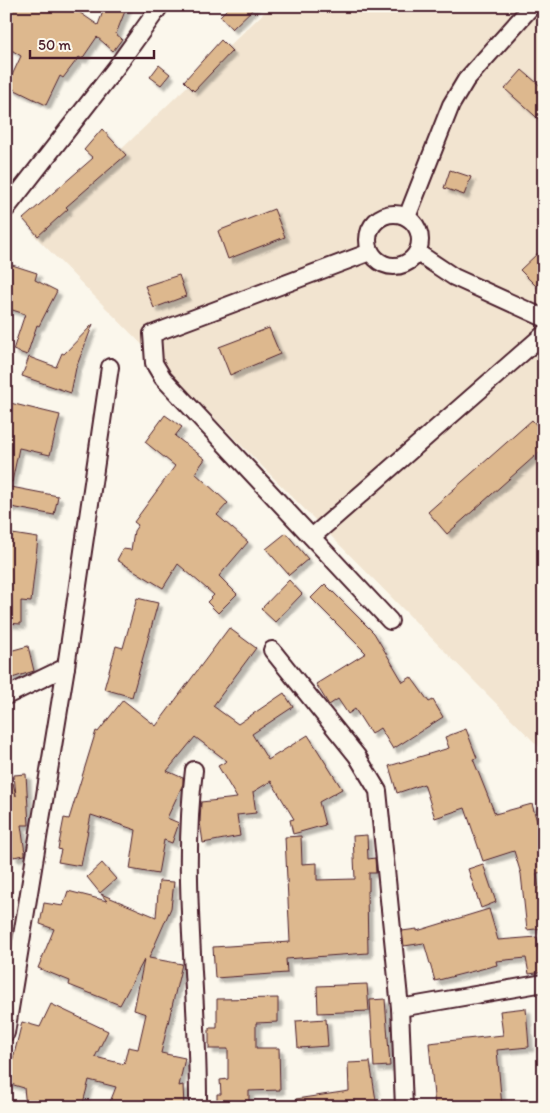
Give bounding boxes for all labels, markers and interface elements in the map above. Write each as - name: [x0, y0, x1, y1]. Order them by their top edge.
- scale bar: [30, 28, 154, 60]
- text: 50 m: [38, 36, 71, 54]

